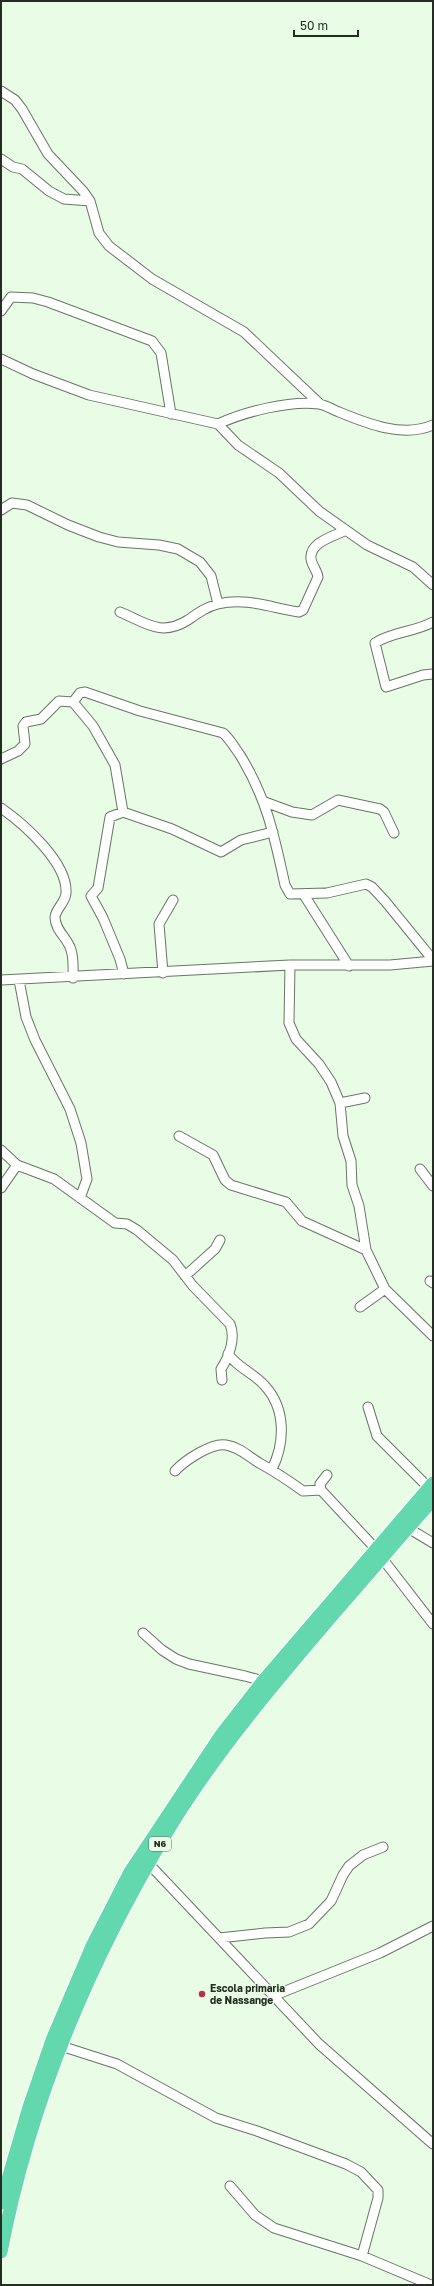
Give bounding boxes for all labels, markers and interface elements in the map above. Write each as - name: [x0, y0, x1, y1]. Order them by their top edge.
- scale bar: [294, 12, 358, 38]
- text: 50 m: [300, 18, 328, 33]
- road number: N6: [149, 1837, 171, 1851]
- place label: Escola primaria de Nassange: [210, 1982, 285, 2006]
- marker: Escola primaria de Nassange: [197, 1989, 207, 1999]

